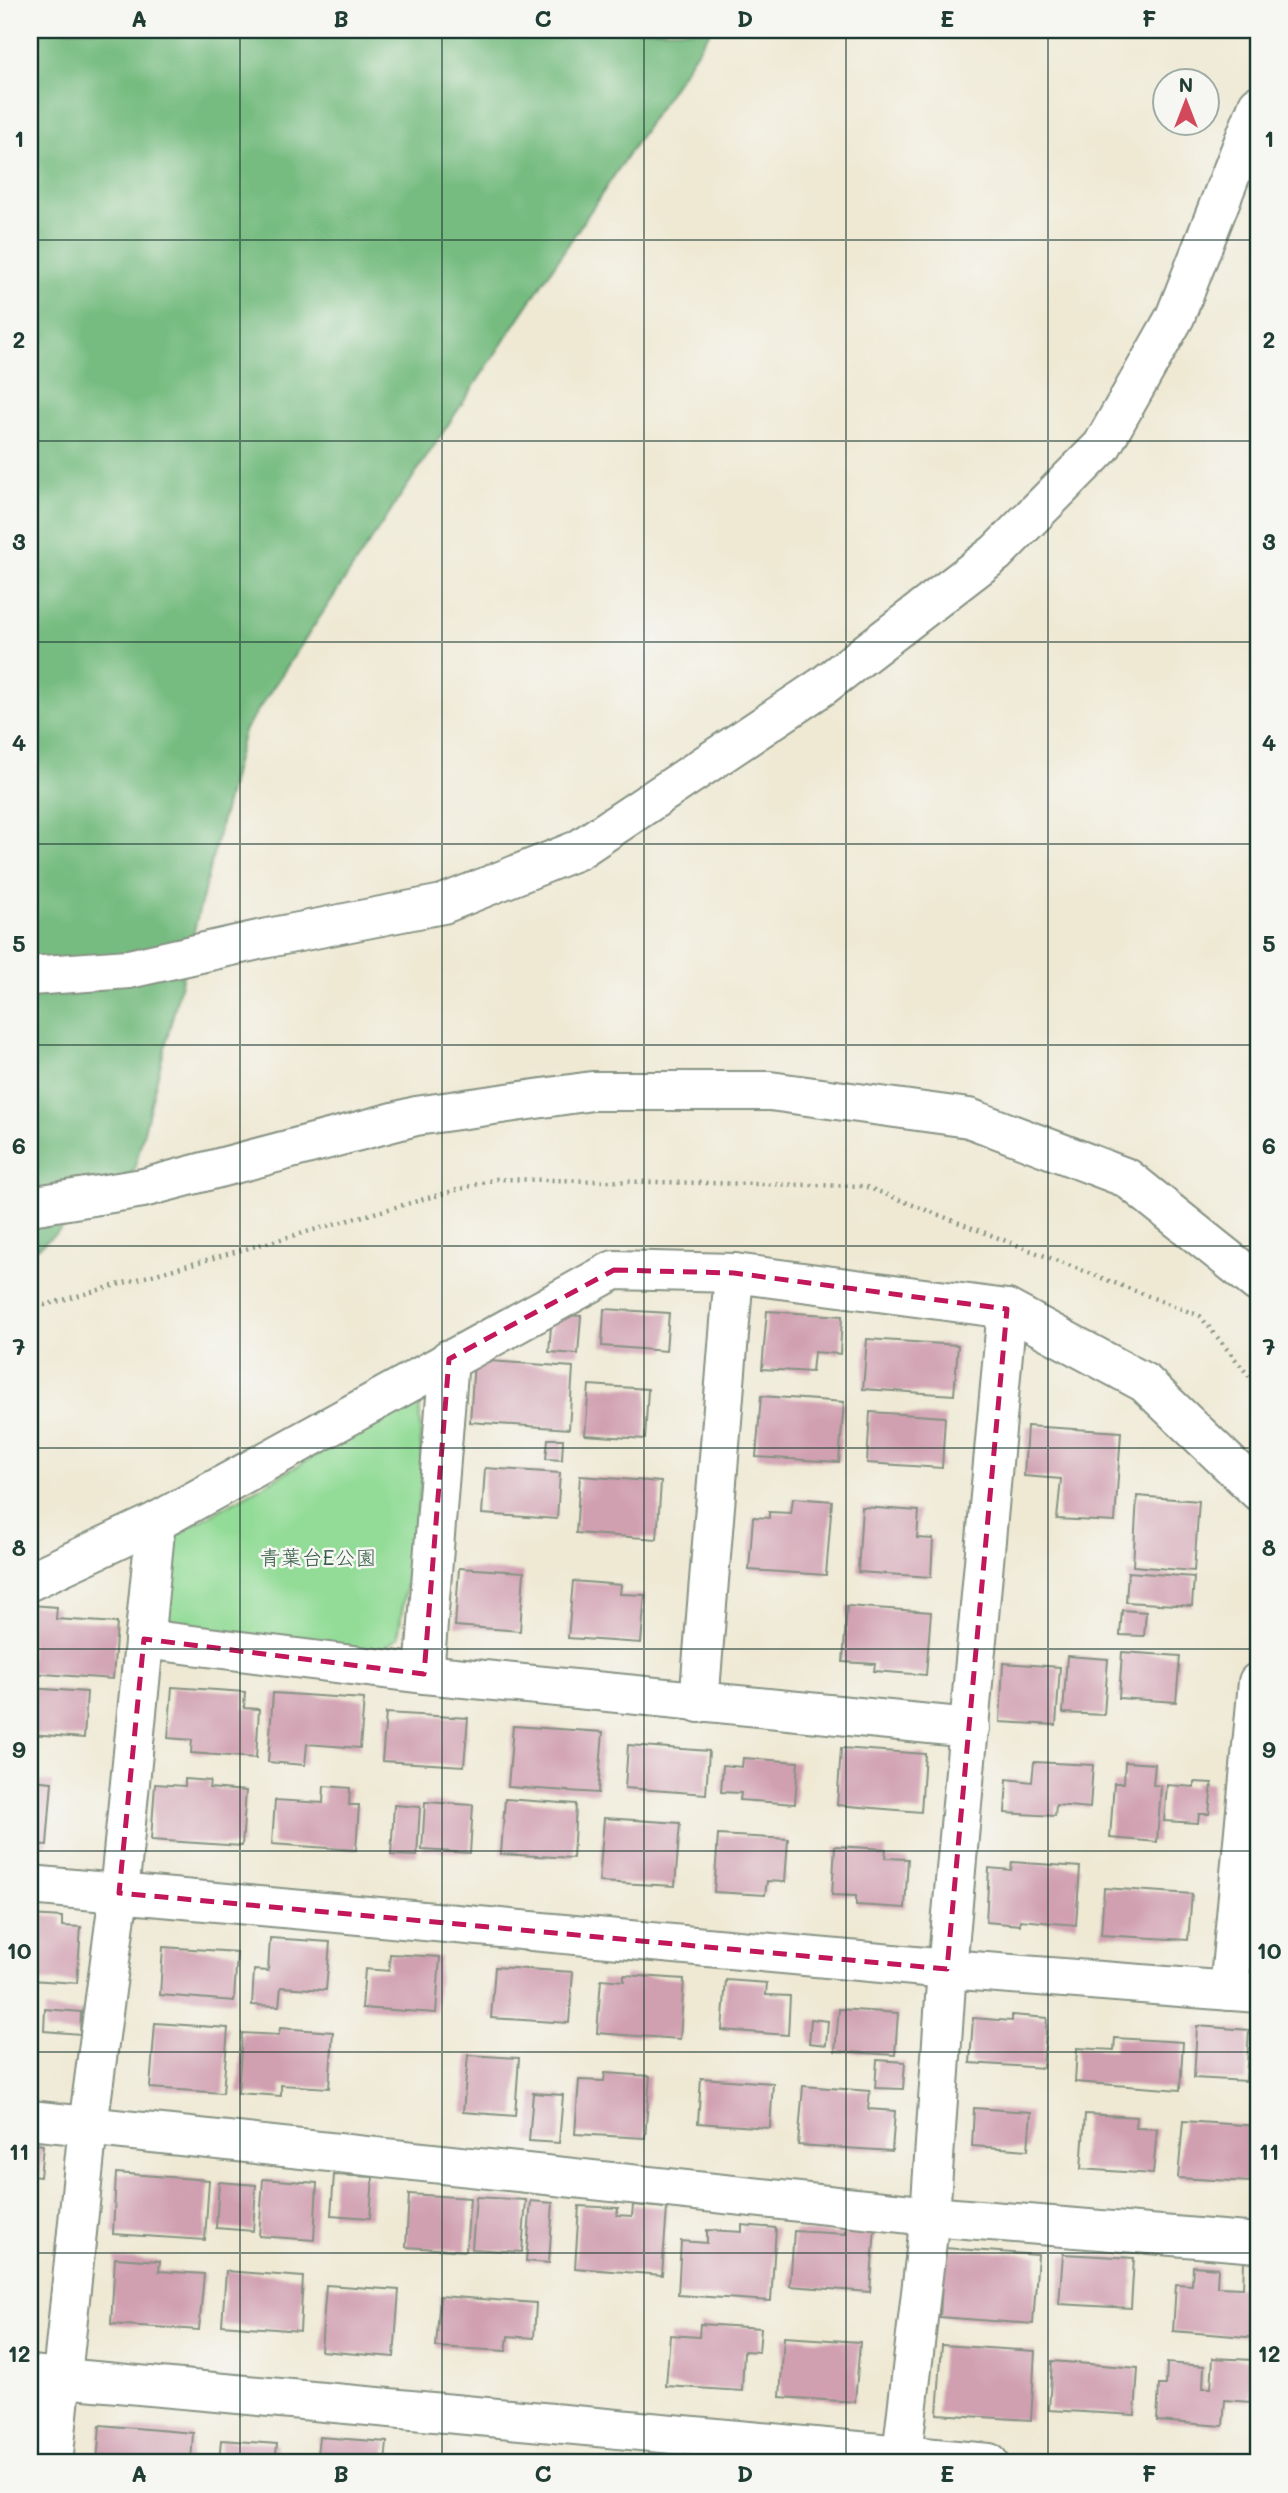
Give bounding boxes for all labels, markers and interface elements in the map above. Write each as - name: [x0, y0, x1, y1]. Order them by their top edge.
- text: A: [131, 3, 147, 33]
- text: B: [333, 3, 349, 33]
- text: C: [534, 3, 552, 33]
- text: D: [737, 3, 753, 33]
- text: E: [940, 3, 954, 33]
- text: F: [1142, 3, 1156, 33]
- north arrow: [1152, 66, 1222, 136]
- text: N: [1179, 72, 1193, 97]
- text: 1: [14, 123, 24, 153]
- text: 1: [1264, 123, 1274, 153]
- text: 2: [13, 324, 25, 354]
- text: 2: [1263, 324, 1275, 354]
- text: 3: [12, 526, 26, 556]
- text: 3: [1262, 526, 1276, 556]
- text: 4: [12, 727, 26, 757]
- text: 4: [1262, 727, 1276, 757]
- text: 5: [12, 928, 26, 958]
- text: 5: [1262, 928, 1276, 958]
- text: 6: [12, 1130, 26, 1160]
- text: 6: [1262, 1130, 1276, 1160]
- text: 7: [13, 1331, 26, 1361]
- text: 7: [1263, 1331, 1276, 1361]
- text: 8: [12, 1532, 26, 1562]
- text: 8: [1262, 1532, 1276, 1562]
- park label: 青葉台E公園: [259, 1543, 377, 1570]
- text: 9: [12, 1734, 26, 1764]
- text: 9: [1262, 1734, 1276, 1764]
- text: 10: [7, 1935, 32, 1965]
- text: 10: [1257, 1935, 1282, 1965]
- text: 11: [9, 2136, 29, 2166]
- text: 11: [1259, 2136, 1279, 2166]
- text: 12: [7, 2338, 31, 2368]
- text: 12: [1257, 2338, 1281, 2368]
- text: A: [131, 2458, 147, 2488]
- text: B: [333, 2458, 349, 2488]
- text: C: [534, 2458, 552, 2488]
- text: D: [737, 2458, 753, 2488]
- text: E: [940, 2458, 954, 2488]
- text: F: [1142, 2458, 1156, 2488]

